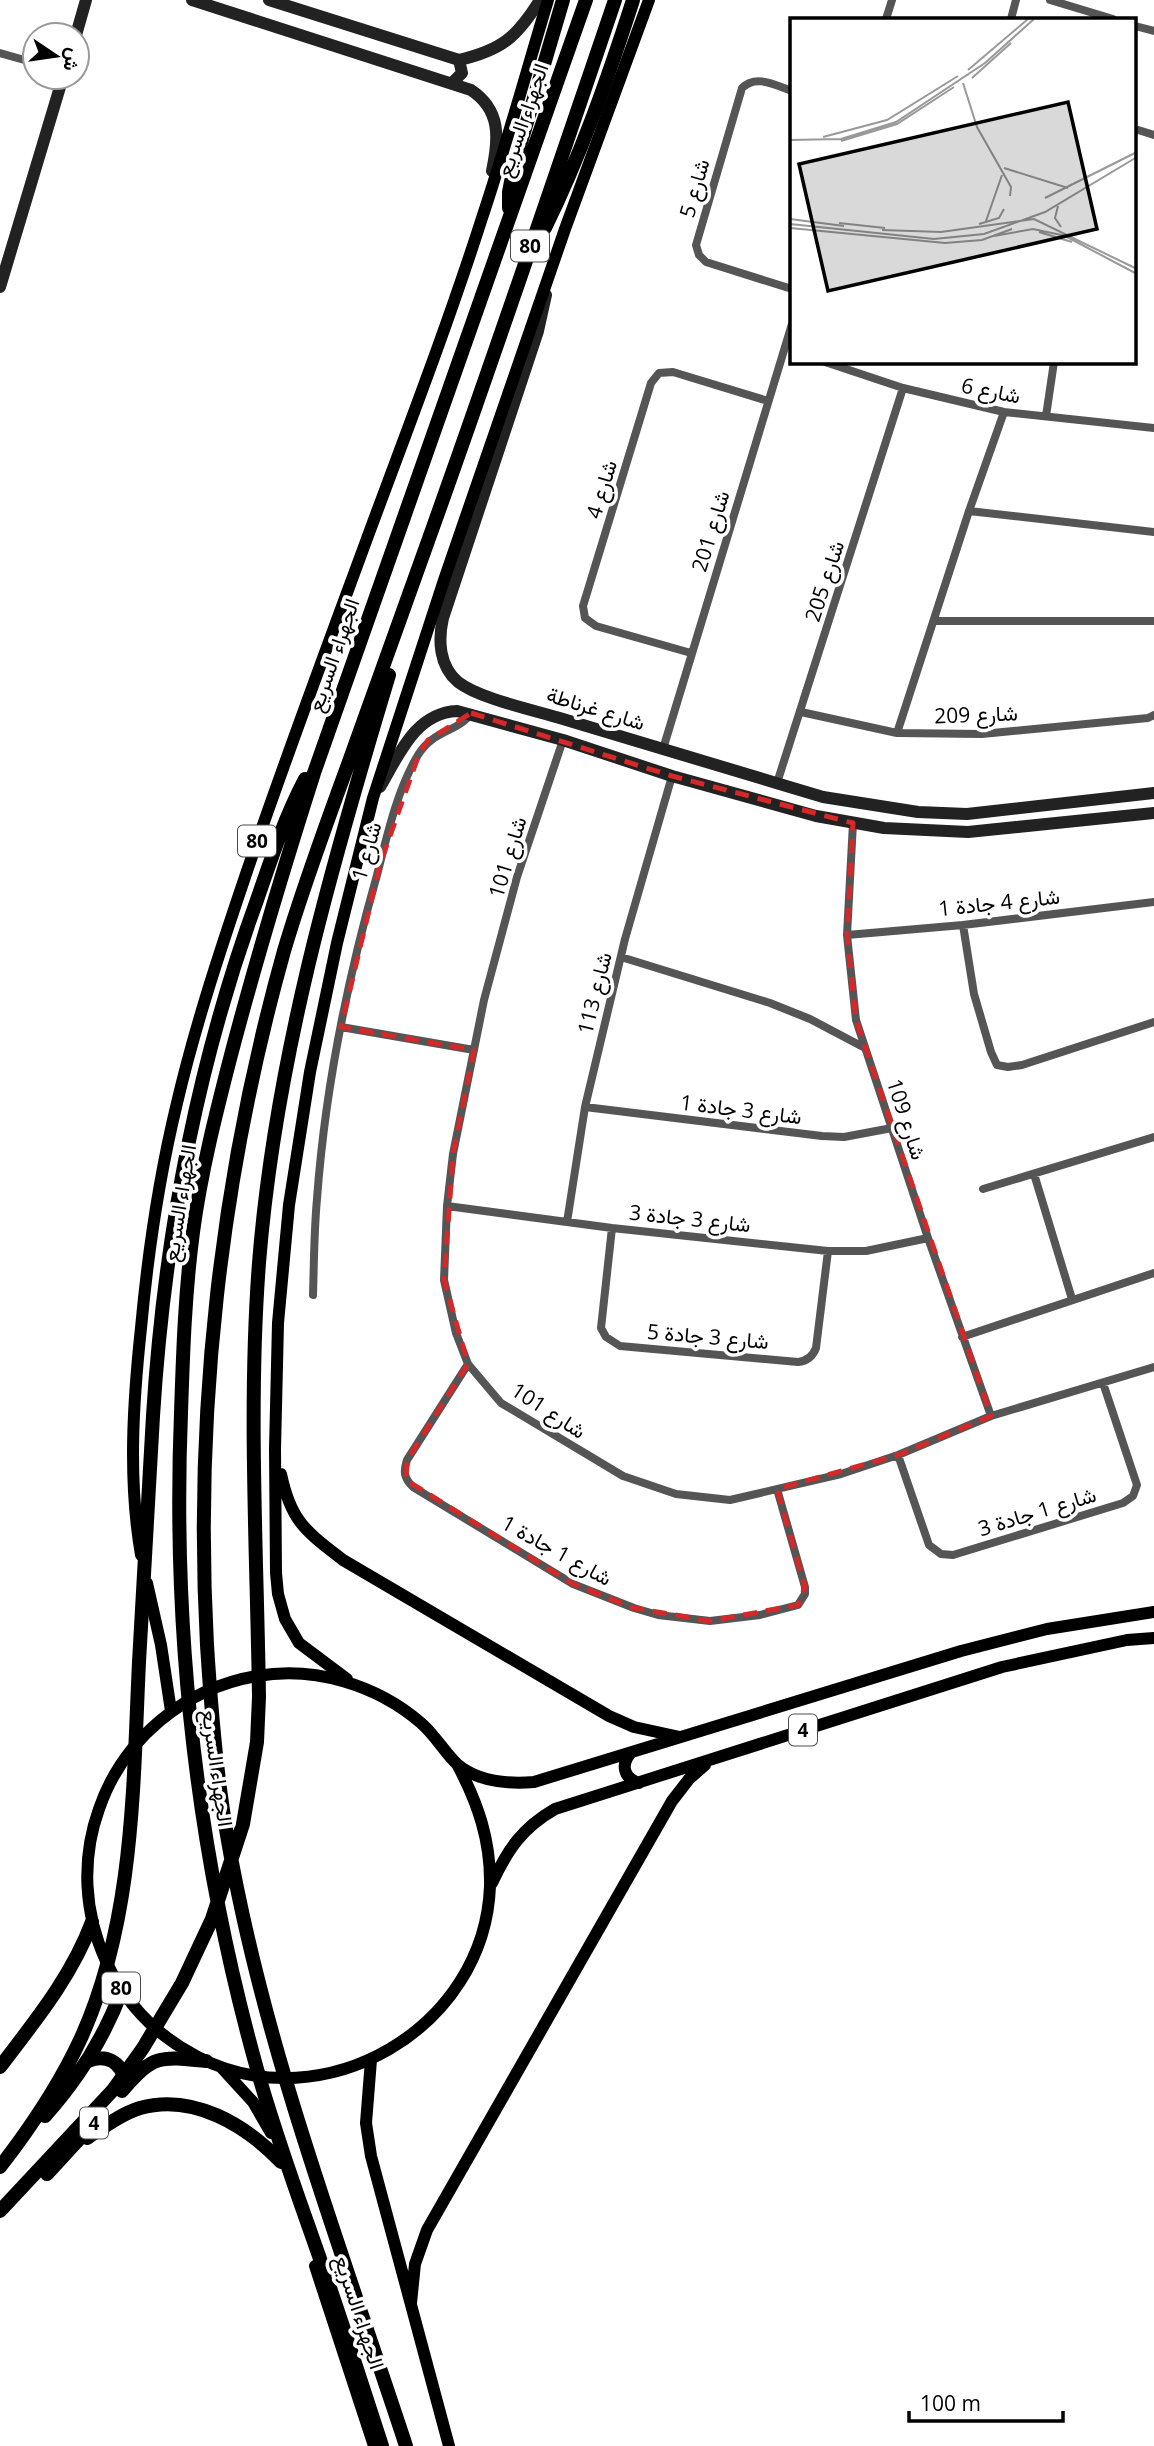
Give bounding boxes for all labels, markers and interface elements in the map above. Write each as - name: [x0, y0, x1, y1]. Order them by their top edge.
- inset map: [790, 18, 1136, 364]
- north arrow: [21, 21, 91, 91]
- text: ش: [57, 46, 88, 74]
- street label: الجهراء السريع: [490, 60, 555, 181]
- street label: شارع 5: [672, 155, 717, 221]
- road number: 80: [511, 230, 549, 262]
- street label: شارع 6: [959, 371, 1023, 410]
- street label: شارع 4: [579, 456, 624, 522]
- street label: شارع 201: [684, 487, 737, 575]
- street label: شارع 205: [798, 537, 851, 625]
- street label: الجهراء السريع: [301, 595, 366, 716]
- street label: شارع غرناطة: [543, 680, 649, 737]
- street label: شارع 209: [934, 699, 1018, 730]
- street label: شارع 101: [481, 813, 534, 901]
- street label: شارع 1: [344, 818, 389, 884]
- road number: 80: [238, 826, 276, 856]
- street label: شارع 4 جادة 1: [937, 882, 1061, 923]
- street label: شارع 113: [570, 949, 619, 1037]
- street label: شارع 109: [880, 1075, 933, 1163]
- street label: شارع 3 جادة 1: [679, 1088, 803, 1131]
- street label: الجهراء السريع: [156, 1142, 203, 1264]
- street label: شارع 3 جادة 3: [628, 1198, 752, 1239]
- street label: شارع 3 جادة 5: [646, 1317, 770, 1356]
- street label: شارع 101: [506, 1375, 592, 1445]
- street label: شارع 1 جادة 3: [975, 1480, 1100, 1543]
- street label: شارع 1 جادة 1: [496, 1508, 617, 1593]
- street label: الجهراء السريع: [195, 1708, 240, 1829]
- road number: 4: [789, 1714, 817, 1746]
- road number: 80: [102, 1972, 140, 2004]
- road number: 4: [80, 2108, 108, 2138]
- street label: الجهراء السريع: [327, 2251, 392, 2373]
- scale bar: [909, 2380, 1063, 2424]
- text: 100 m: [920, 2389, 981, 2417]

